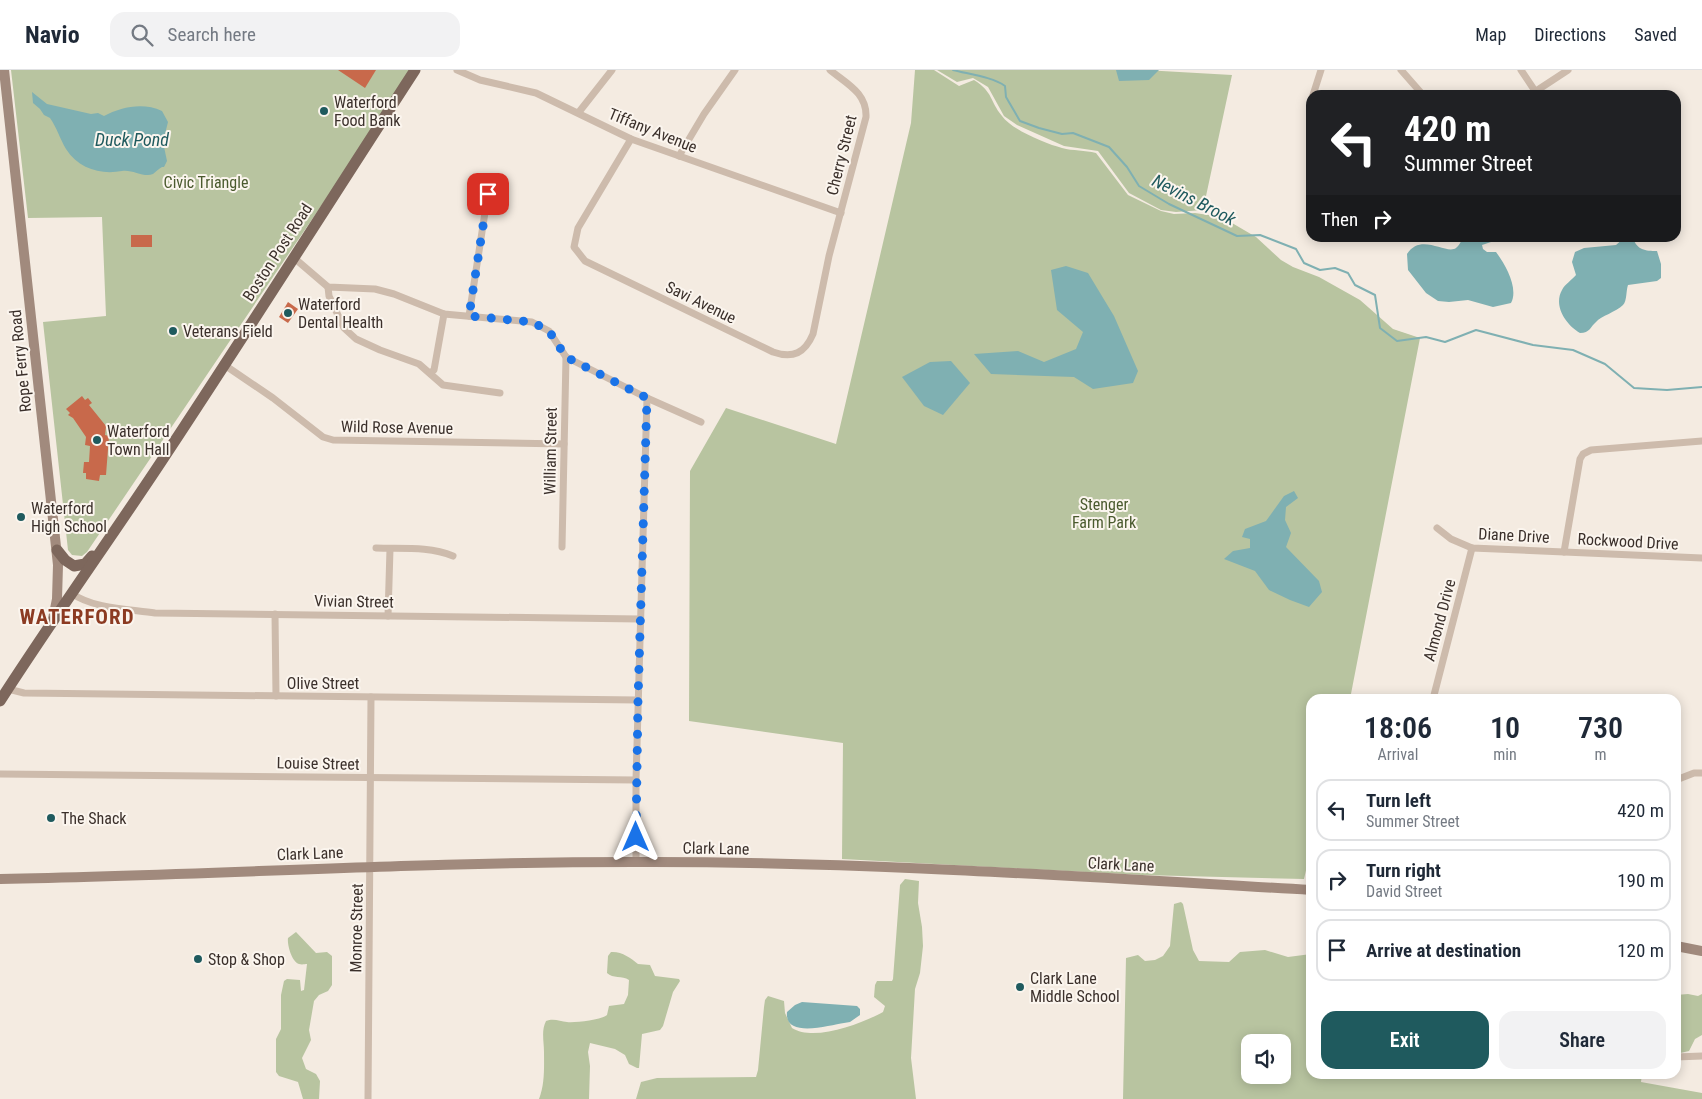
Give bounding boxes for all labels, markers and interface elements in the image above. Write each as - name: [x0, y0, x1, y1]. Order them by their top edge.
- search box: [110, 12, 460, 57]
- text: Navio: [25, 21, 80, 49]
- icon: search: [128, 21, 156, 49]
- text: Search here: [168, 23, 256, 46]
- text: Map: [1475, 24, 1506, 45]
- text: Directions: [1534, 24, 1606, 45]
- text: Saved: [1634, 24, 1677, 45]
- place label: Waterford Food Bank: [334, 93, 401, 130]
- street label: Tiffany Avenue: [606, 104, 700, 157]
- marker: Waterford Food Bank: [318, 105, 330, 117]
- text: 420 m: [1404, 109, 1491, 150]
- icon: left: [1321, 110, 1386, 175]
- street label: Cherry Street: [822, 113, 861, 197]
- water label: Duck Pond: [95, 129, 169, 150]
- text: Summer Street: [1404, 151, 1533, 176]
- water label: Nevins Brook: [1149, 170, 1241, 230]
- park label: Civic Triangle: [164, 173, 248, 192]
- pin: [467, 173, 509, 215]
- icon: arrive: [474, 180, 502, 208]
- street label: Boston Post Road: [239, 200, 316, 305]
- icon: right: [1368, 205, 1396, 233]
- text: Then: [1321, 208, 1358, 231]
- street label: Savi Avenue: [662, 277, 739, 328]
- place label: Waterford Dental Health: [298, 295, 383, 332]
- marker: Waterford Dental Health: [282, 307, 294, 319]
- street label: Rope Ferry Road: [6, 309, 35, 413]
- place label: Veterans Field: [183, 322, 273, 341]
- marker: Veterans Field: [167, 325, 179, 337]
- street label: William Street: [540, 407, 561, 495]
- street label: Wild Rose Avenue: [341, 417, 453, 438]
- place label: Waterford Town Hall: [107, 422, 170, 459]
- marker: Waterford Town Hall: [91, 434, 103, 446]
- park label: Stenger Farm Park: [1072, 495, 1137, 532]
- place label: Waterford High School: [31, 499, 107, 536]
- marker: Waterford High School: [15, 511, 27, 523]
- street label: Diane Drive: [1478, 524, 1550, 547]
- street label: Rockwood Drive: [1577, 529, 1679, 554]
- street label: Almond Drive: [1419, 577, 1460, 663]
- street label: Vivian Street: [314, 591, 394, 612]
- district label: WATERFORD: [19, 605, 135, 629]
- street label: Olive Street: [287, 674, 359, 693]
- text: 18:06: [1364, 710, 1432, 745]
- text: 10: [1490, 710, 1520, 745]
- text: 730: [1578, 710, 1623, 745]
- text: Arrival: [1378, 745, 1418, 764]
- text: min: [1493, 745, 1517, 764]
- text: m: [1595, 745, 1607, 764]
- street label: Louise Street: [276, 753, 360, 774]
- text: Turn left: [1366, 789, 1431, 812]
- icon: left: [1323, 796, 1351, 824]
- text: 420 m: [1617, 799, 1664, 822]
- place label: The Shack: [61, 809, 127, 828]
- position arrow: [609, 810, 661, 862]
- marker: The Shack: [45, 812, 57, 824]
- text: Summer Street: [1366, 812, 1460, 831]
- street label: Clark Lane: [682, 838, 749, 859]
- street label: Clark Lane: [276, 843, 344, 864]
- street label: Clark Lane: [1087, 853, 1155, 876]
- text: Turn right: [1366, 859, 1441, 882]
- icon: right: [1323, 866, 1351, 894]
- text: 190 m: [1617, 869, 1664, 892]
- text: David Street: [1366, 882, 1442, 901]
- street label: Monroe Street: [346, 883, 367, 973]
- icon: arrive: [1323, 936, 1351, 964]
- text: Arrive at destination: [1366, 939, 1521, 962]
- text: 120 m: [1617, 939, 1664, 962]
- place label: Stop & Shop: [208, 950, 285, 969]
- marker: Stop & Shop: [192, 953, 204, 965]
- place label: Clark Lane Middle School: [1030, 969, 1120, 1006]
- marker: Clark Lane Middle School: [1014, 981, 1026, 993]
- button: Exit: [1321, 1011, 1489, 1069]
- button: Share: [1499, 1011, 1666, 1069]
- map controls: [1241, 1034, 1291, 1084]
- button: sound: [1241, 1034, 1291, 1084]

